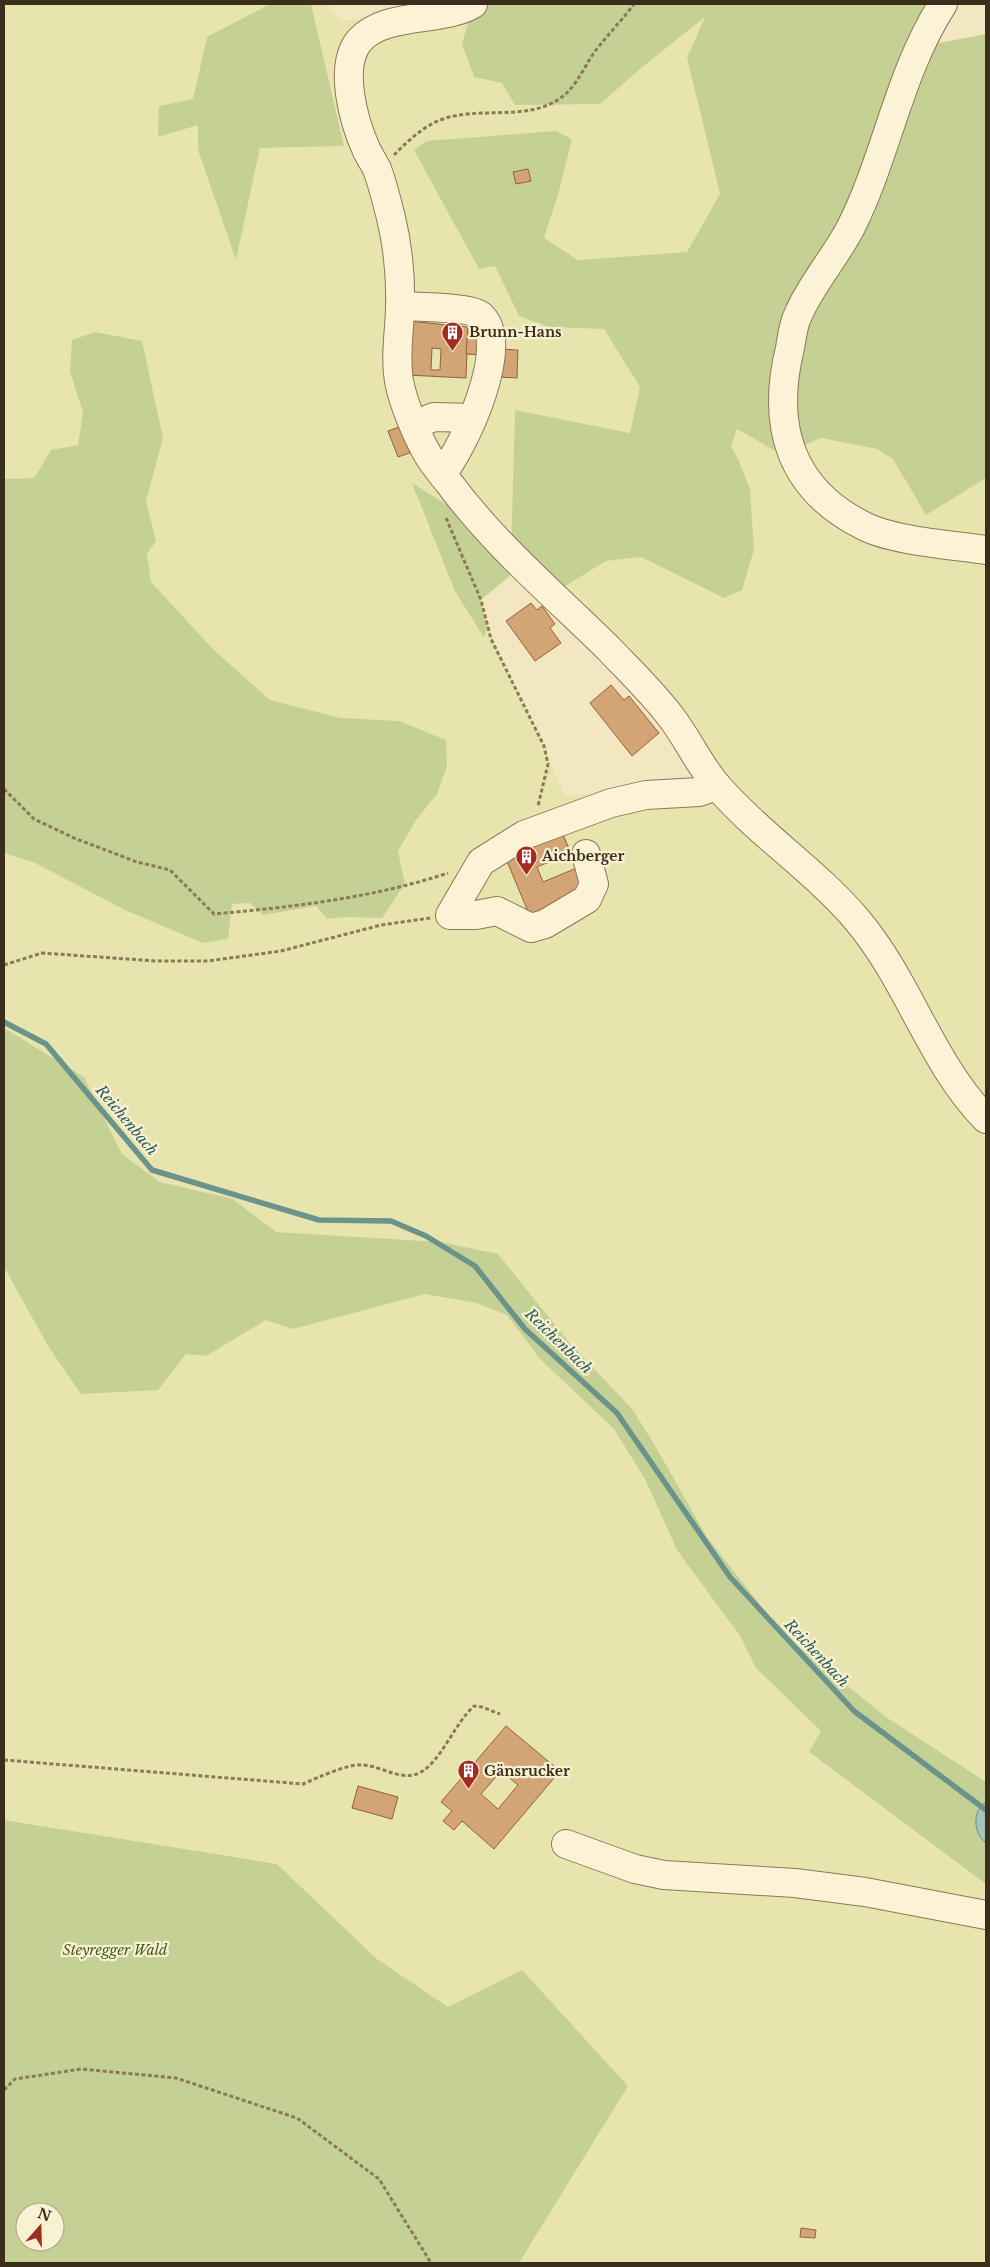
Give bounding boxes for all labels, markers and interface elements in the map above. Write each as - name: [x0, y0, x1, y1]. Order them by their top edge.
- building icon: Brunn-Hans: [441, 320, 465, 351]
- place label: Brunn-Hans: [469, 323, 562, 341]
- building icon: Aichberger: [514, 844, 538, 875]
- place label: Aichberger: [541, 847, 625, 865]
- water label: Reichenbach: [91, 1080, 162, 1160]
- water label: Reichenbach: [521, 1303, 597, 1378]
- water label: Reichenbach: [780, 1614, 854, 1691]
- building icon: Gänsrucker: [456, 1759, 480, 1790]
- place label: Gänsrucker: [484, 1762, 570, 1780]
- park label: Steyregger Wald: [63, 1941, 168, 1959]
- north arrow: [15, 2202, 65, 2252]
- text: N: [35, 2204, 54, 2225]

